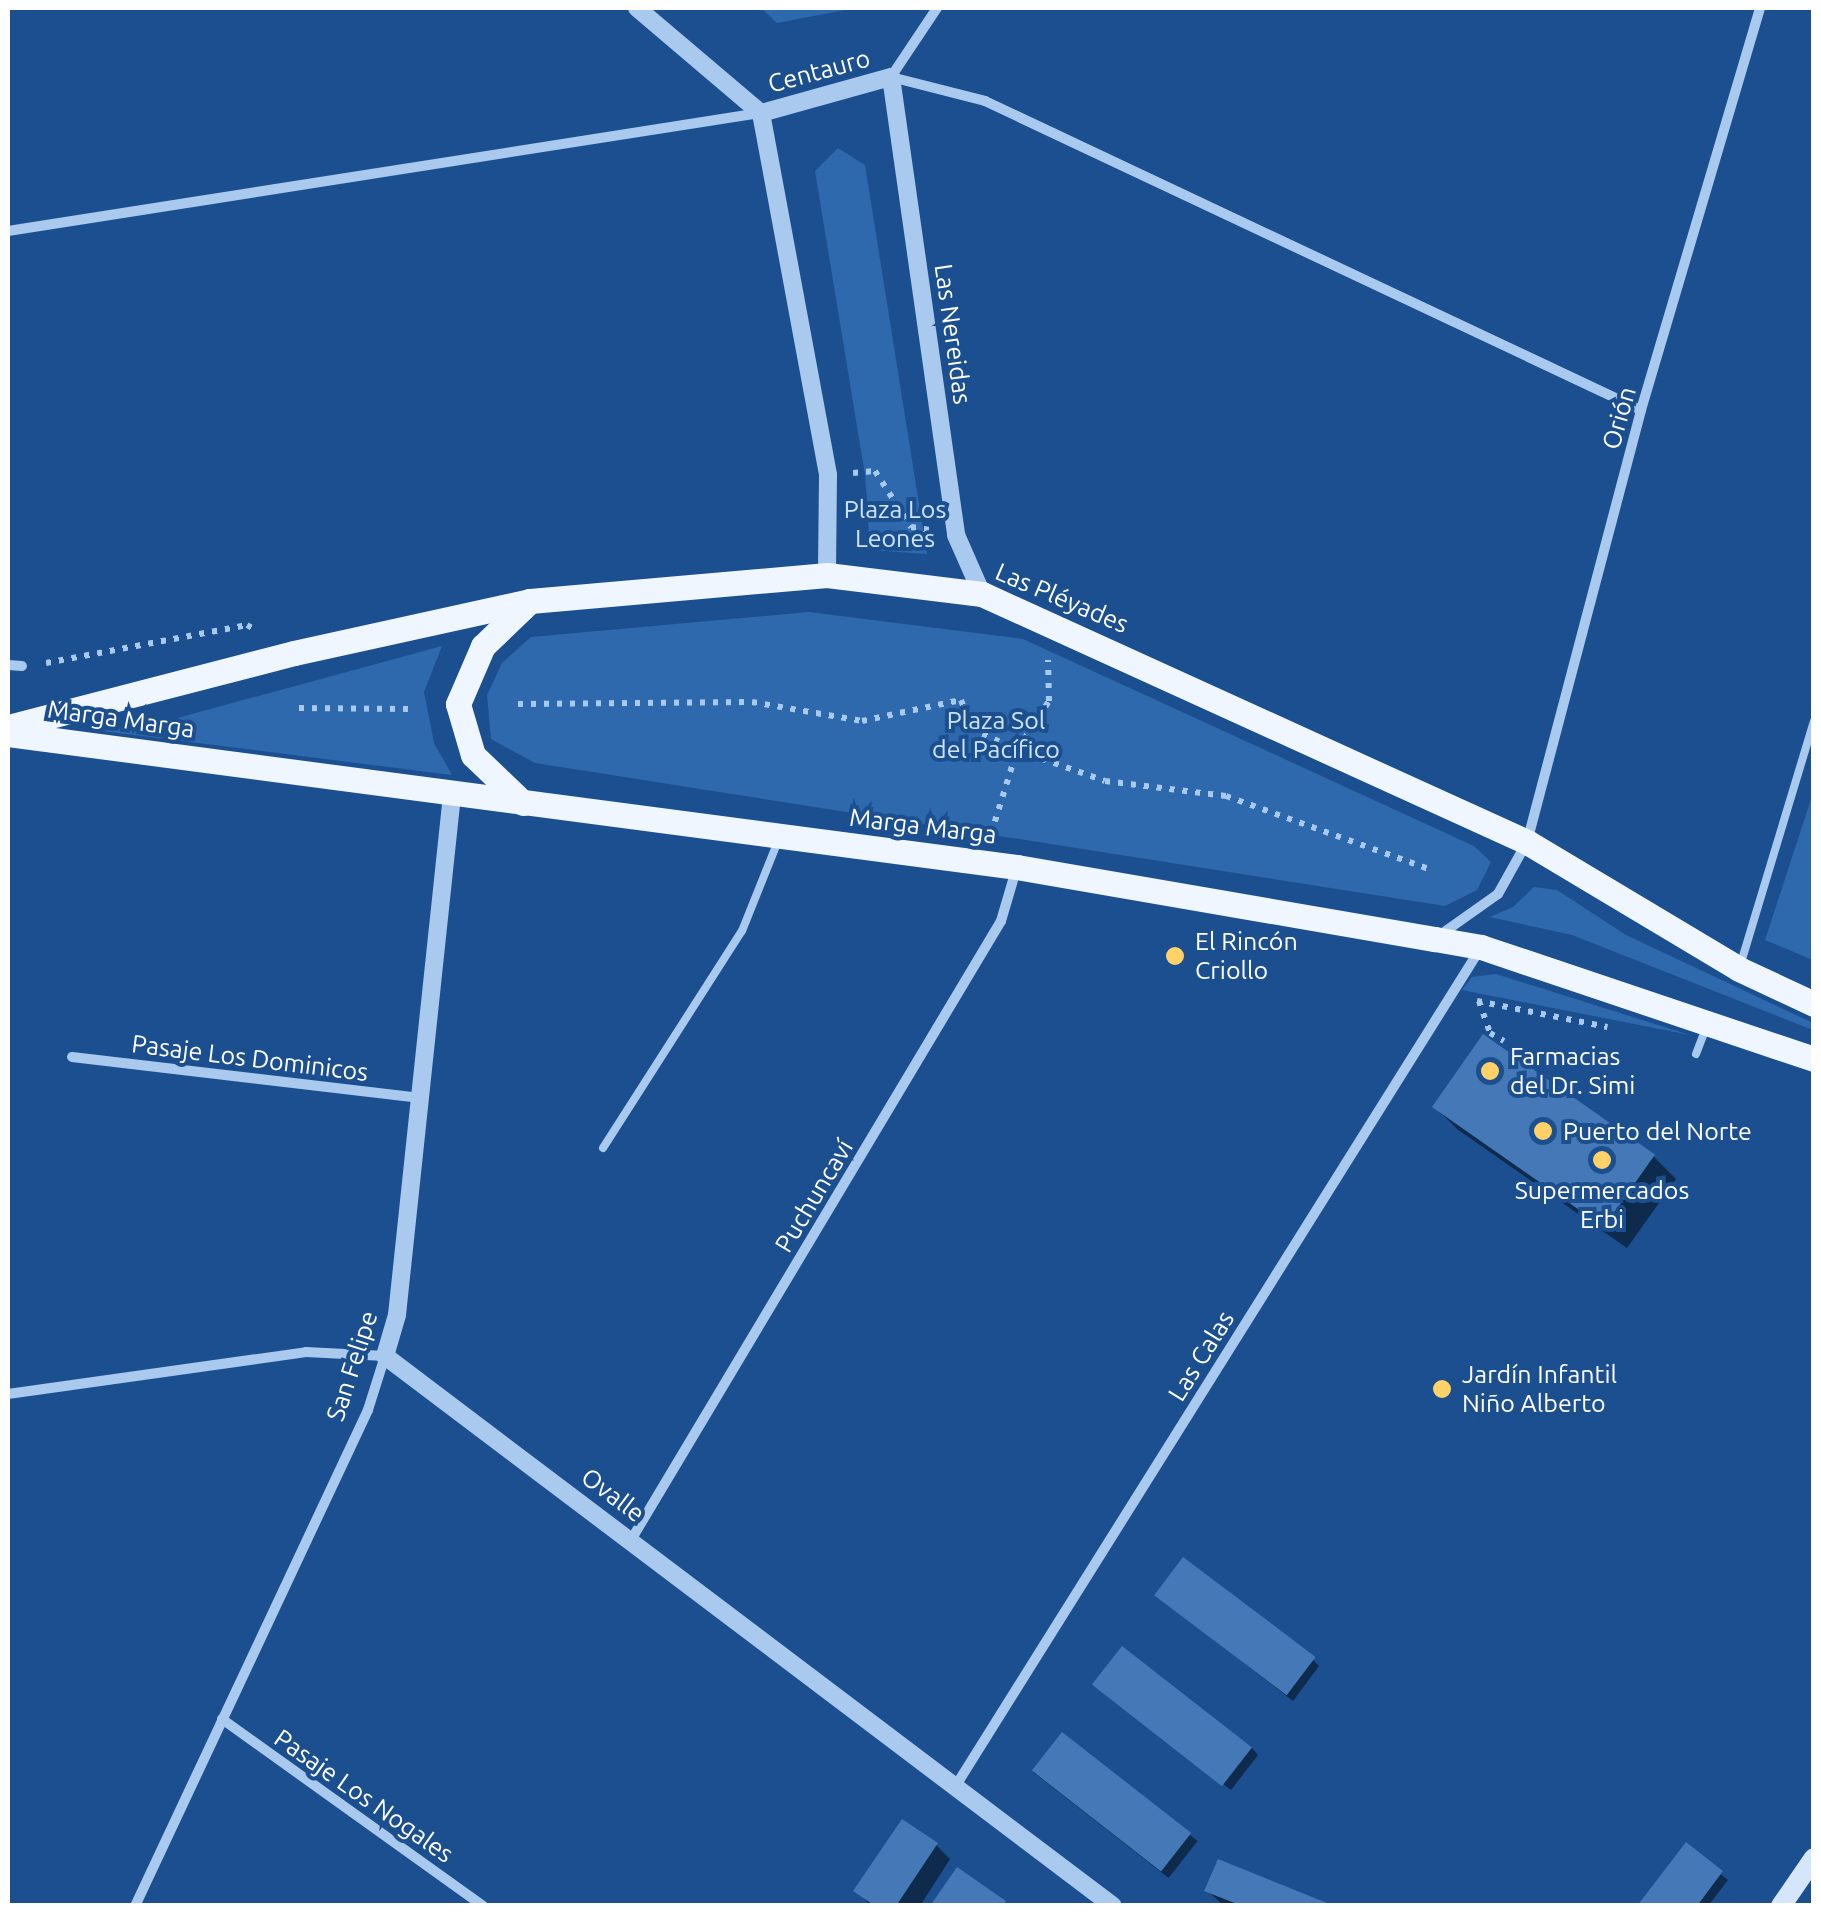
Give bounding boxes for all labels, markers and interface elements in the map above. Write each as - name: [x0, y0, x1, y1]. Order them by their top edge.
- street label: Centauro: [765, 43, 873, 99]
- street label: Las Nereidas: [928, 262, 978, 406]
- street label: Orión: [1596, 383, 1642, 453]
- park label: Plaza Los Leones: [844, 495, 946, 554]
- street label: Las Pléyades: [991, 557, 1133, 639]
- street label: Marga Marga: [46, 694, 196, 744]
- park label: Plaza Sol del Pacífico: [932, 706, 1060, 765]
- street label: Marga Marga: [848, 802, 998, 850]
- place label: El Rincón Criollo: [1195, 927, 1298, 986]
- marker: El Rincón Criollo: [1164, 945, 1186, 967]
- street label: Pasaje Los Dominicos: [130, 1029, 370, 1087]
- place label: Farmacias del Dr. Simi: [1510, 1042, 1635, 1101]
- marker: Farmacias del Dr. Simi: [1479, 1060, 1501, 1082]
- place label: Puerto del Norte: [1563, 1116, 1752, 1146]
- marker: Puerto del Norte: [1532, 1120, 1554, 1142]
- street label: Puchuncaví: [769, 1134, 859, 1258]
- marker: Supermercados Erbi: [1591, 1149, 1613, 1171]
- place label: Supermercados Erbi: [1515, 1176, 1689, 1235]
- street label: Las Calas: [1162, 1305, 1240, 1407]
- street label: San Felipe: [320, 1307, 384, 1425]
- place label: Jardín Infantil Niño Alberto: [1462, 1360, 1617, 1419]
- marker: Jardín Infantil Niño Alberto: [1431, 1378, 1453, 1400]
- street label: Ovalle: [575, 1462, 651, 1528]
- street label: Pasaje Los Nogales: [269, 1723, 459, 1869]

